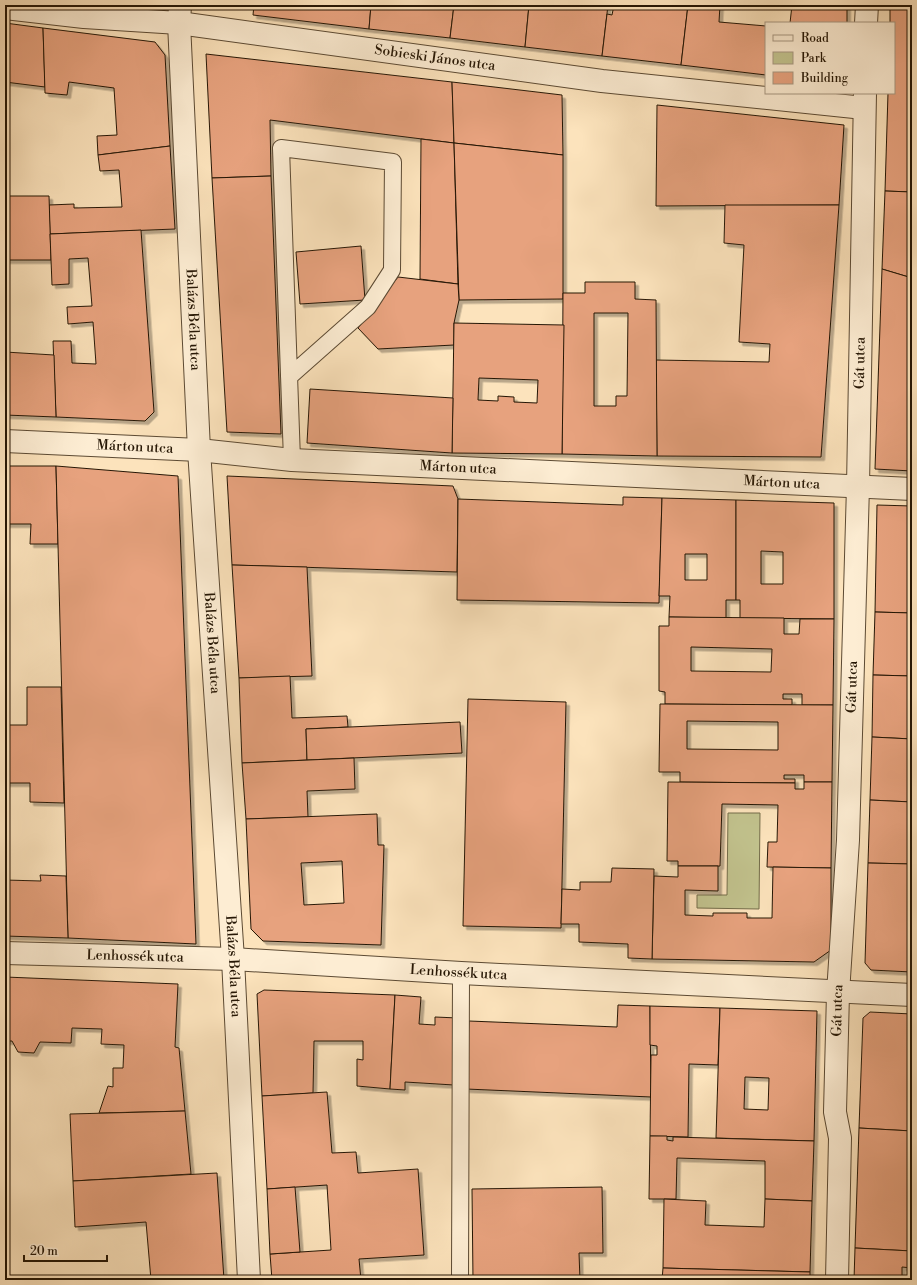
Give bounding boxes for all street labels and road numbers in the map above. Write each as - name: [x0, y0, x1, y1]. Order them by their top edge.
- street label: Sobieski János utca: [373, 41, 497, 75]
- street label: Balázs Béla utca: [181, 267, 204, 372]
- street label: Gát utca: [851, 336, 870, 389]
- street label: Márton utca: [96, 436, 175, 458]
- street label: Márton utca: [419, 457, 498, 479]
- street label: Márton utca: [743, 472, 821, 494]
- street label: Balázs Béla utca: [199, 591, 224, 695]
- street label: Gát utca: [843, 660, 862, 713]
- street label: Balázs Béla utca: [221, 914, 245, 1019]
- street label: Lenhossék utca: [86, 946, 185, 967]
- street label: Lenhossék utca: [409, 961, 509, 984]
- street label: Gát utca: [828, 983, 848, 1037]

